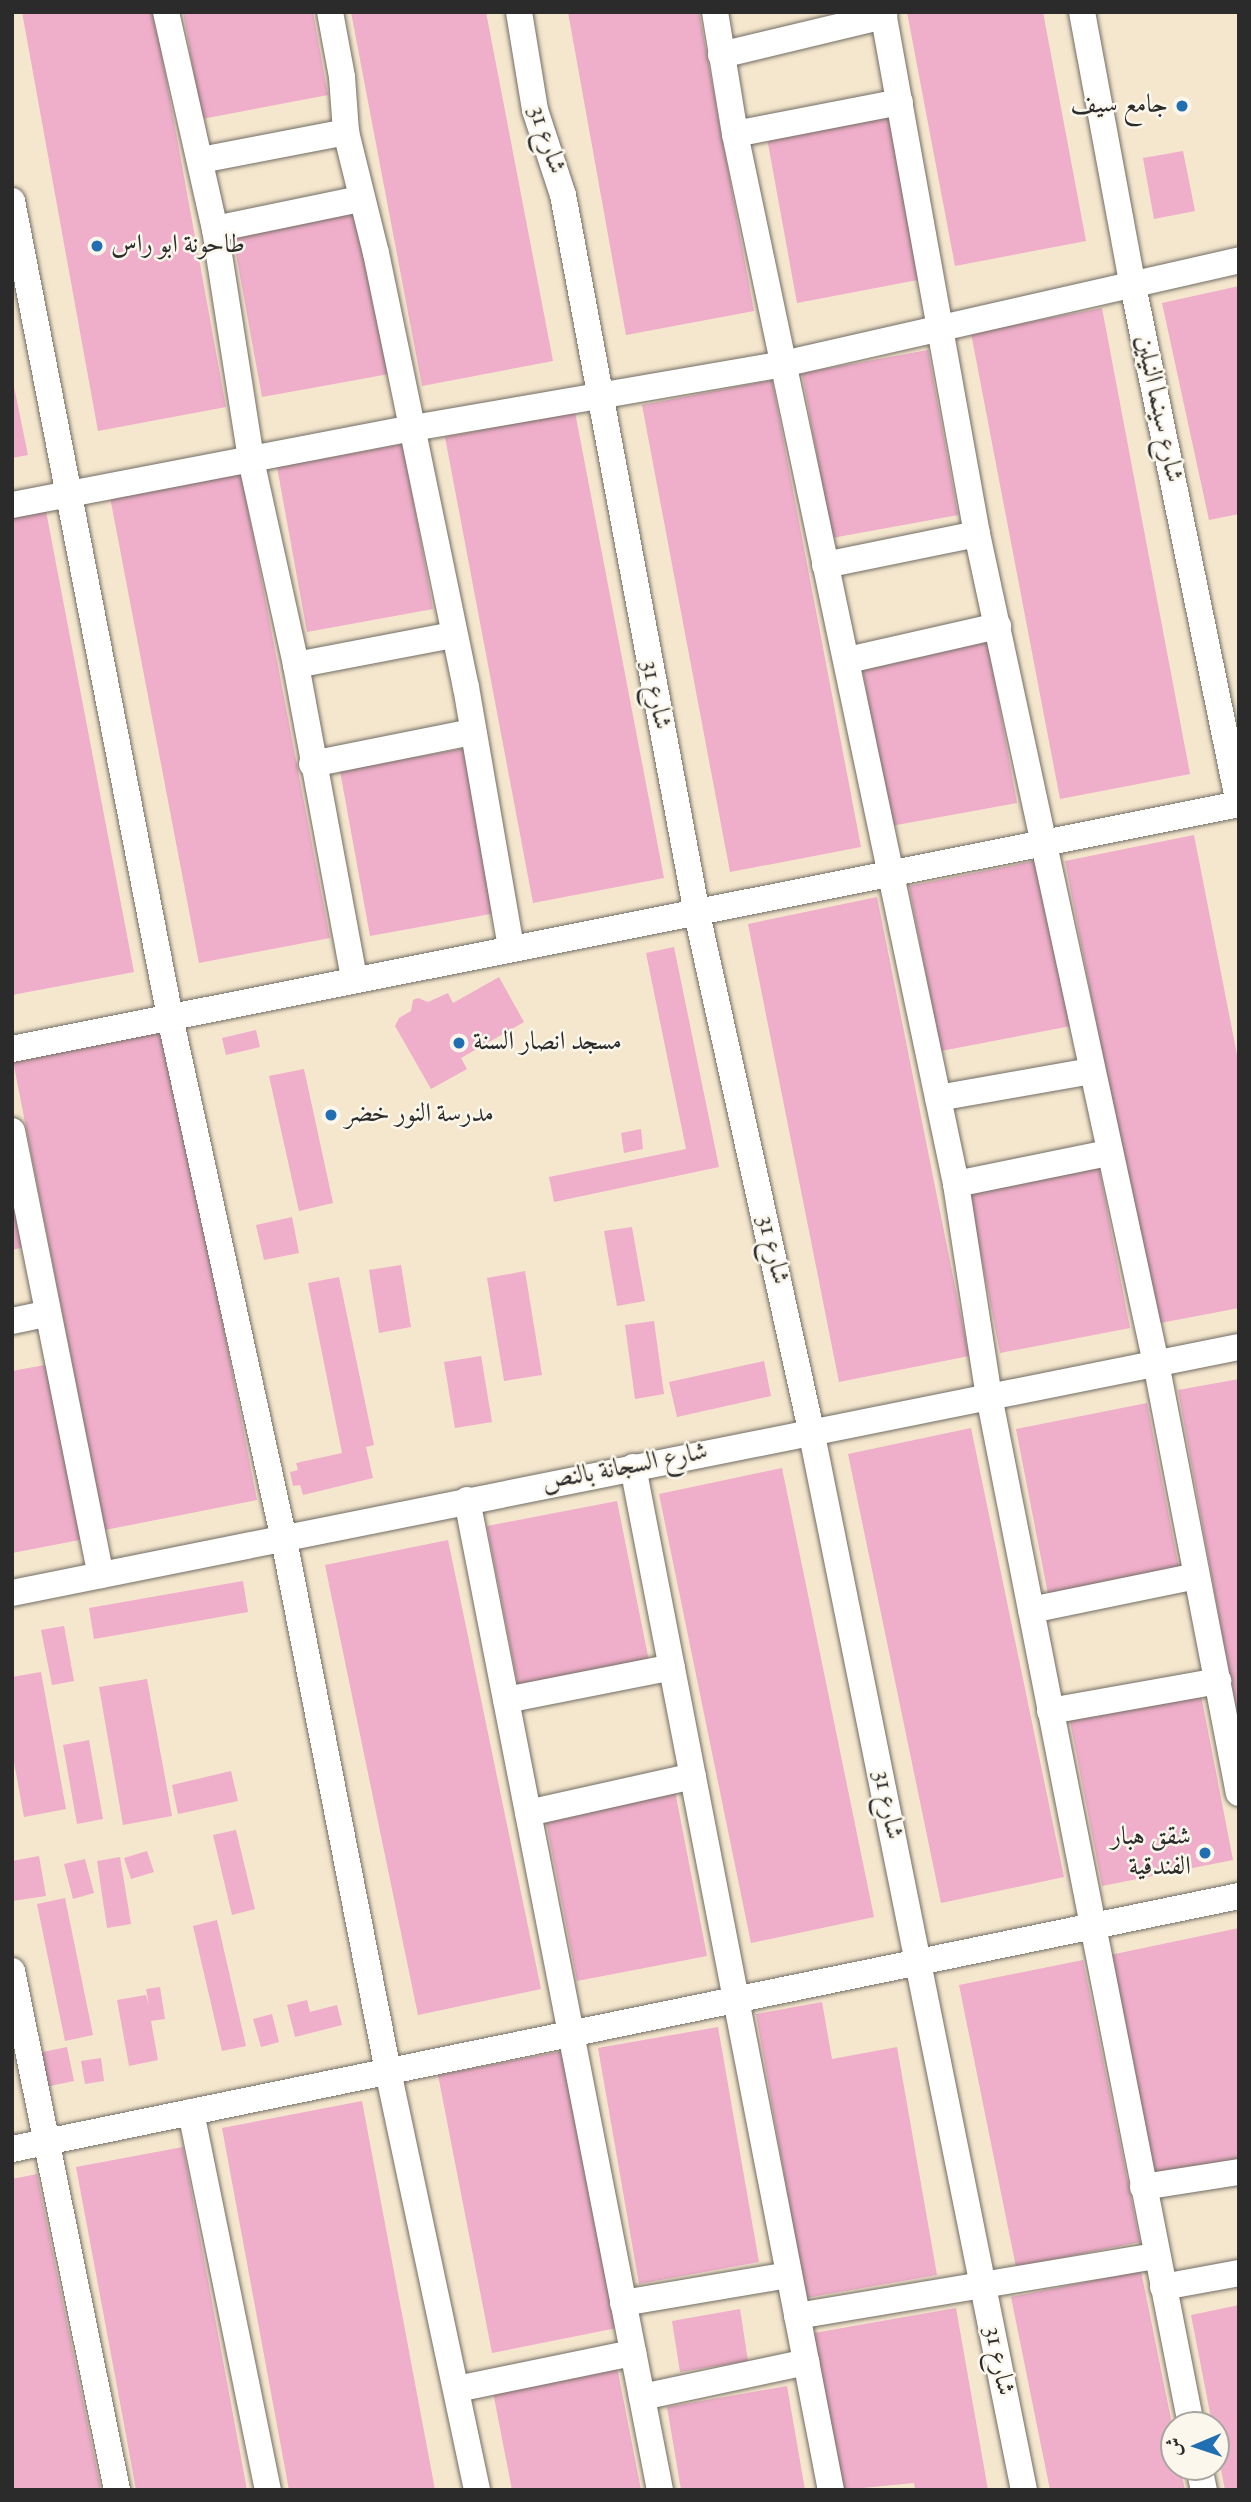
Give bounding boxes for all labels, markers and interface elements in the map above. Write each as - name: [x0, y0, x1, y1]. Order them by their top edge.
- place label: جامع سيف: [1071, 90, 1168, 122]
- marker: جامع سيف: [1174, 98, 1190, 114]
- street label: شارع 31: [520, 102, 572, 178]
- place label: طاحونة ابو راس: [111, 230, 245, 262]
- marker: طاحونة ابو راس: [89, 238, 105, 254]
- street label: شارع سينما النيلين: [1127, 333, 1189, 485]
- street label: شارع 31: [633, 658, 677, 732]
- place label: مسجد انصار السنة: [473, 1027, 622, 1059]
- marker: مسجد انصار السنة: [451, 1035, 467, 1051]
- place label: مدرسة النور خضر: [345, 1099, 494, 1131]
- marker: مدرسة النور خضر: [323, 1107, 339, 1123]
- street label: شارع 31: [749, 1212, 795, 1288]
- street label: شارع السجانة بالنص: [539, 1437, 711, 1499]
- street label: شارع 31: [865, 1768, 909, 1842]
- place label: شقق هبار الفندقية: [1111, 1822, 1191, 1884]
- marker: شقق هبار الفندقية: [1197, 1845, 1213, 1861]
- street label: شارع 31: [976, 2324, 1020, 2398]
- north arrow: [1160, 2411, 1230, 2481]
- text: ش: [1162, 2437, 1189, 2457]

